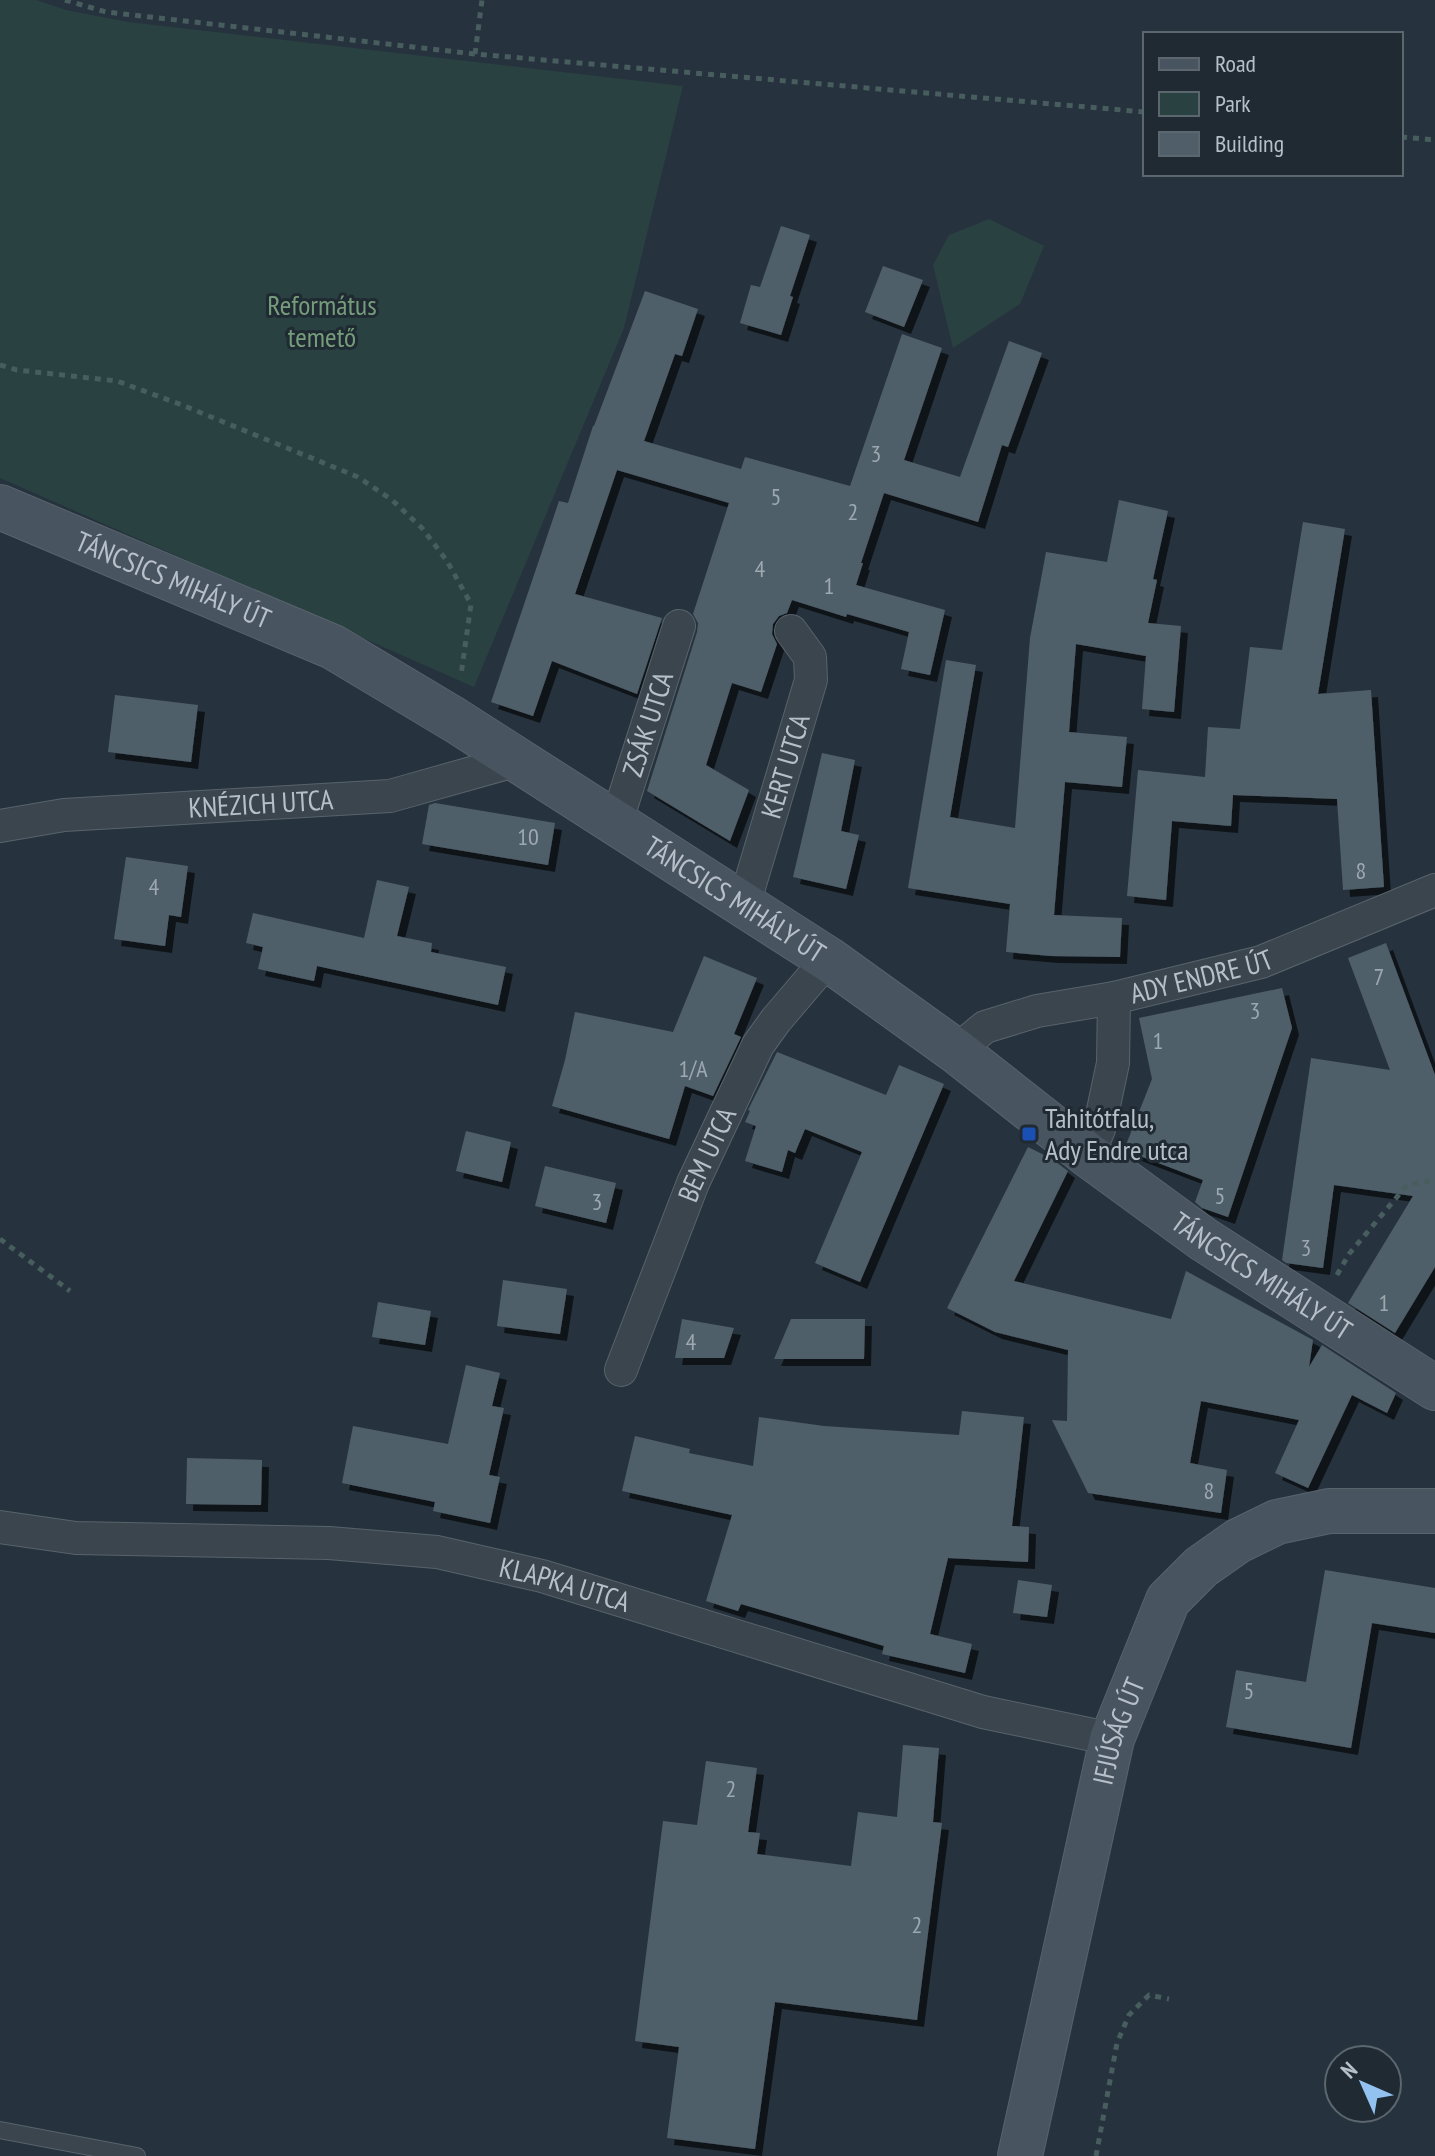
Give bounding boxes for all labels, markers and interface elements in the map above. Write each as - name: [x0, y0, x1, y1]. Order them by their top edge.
- legend: [1143, 32, 1403, 176]
- text: Road: [1215, 48, 1256, 79]
- text: Park: [1215, 88, 1251, 119]
- text: Building: [1215, 128, 1284, 159]
- park label: Református temető: [267, 286, 377, 355]
- house number: 3: [871, 438, 881, 469]
- house number: 5: [771, 481, 781, 512]
- house number: 2: [848, 496, 858, 527]
- street label: TÁNCSICS MIHÁLY ÚT: [70, 522, 277, 637]
- house number: 4: [755, 553, 766, 584]
- house number: 1: [824, 570, 834, 601]
- street label: ZSÁK UTCA: [613, 666, 682, 781]
- street label: KERT UTCA: [752, 709, 818, 822]
- street label: KNÉZICH UTCA: [187, 780, 335, 826]
- house number: 10: [517, 821, 539, 852]
- street label: TÁNCSICS MIHÁLY ÚT: [638, 827, 833, 971]
- house number: 8: [1356, 855, 1366, 886]
- house number: 4: [149, 871, 160, 902]
- street label: ADY ENDRE ÚT: [1126, 940, 1279, 1011]
- house number: 7: [1374, 961, 1384, 992]
- house number: 3: [1250, 995, 1260, 1026]
- house number: 1: [1153, 1025, 1163, 1056]
- house number: 1/A: [678, 1053, 708, 1084]
- place label: Tahitótfalu, Ady Endre utca: [1045, 1099, 1188, 1168]
- street label: BEM UTCA: [669, 1100, 744, 1207]
- marker: Tahitótfalu, Ady Endre utca: [1020, 1125, 1038, 1143]
- house number: 5: [1215, 1180, 1225, 1211]
- house number: 3: [592, 1186, 602, 1217]
- street label: TÁNCSICS MIHÁLY ÚT: [1164, 1203, 1360, 1348]
- house number: 3: [1301, 1232, 1311, 1263]
- house number: 1: [1379, 1287, 1389, 1318]
- house number: 4: [686, 1326, 697, 1357]
- house number: 8: [1204, 1475, 1214, 1506]
- street label: KLAPKA UTCA: [496, 1548, 636, 1620]
- street label: IFJÚSÁG ÚT: [1083, 1672, 1153, 1788]
- house number: 5: [1244, 1675, 1254, 1706]
- house number: 2: [726, 1773, 736, 1804]
- house number: 2: [912, 1909, 922, 1940]
- north arrow: [1323, 2044, 1403, 2124]
- text: N: [1335, 2056, 1363, 2084]

